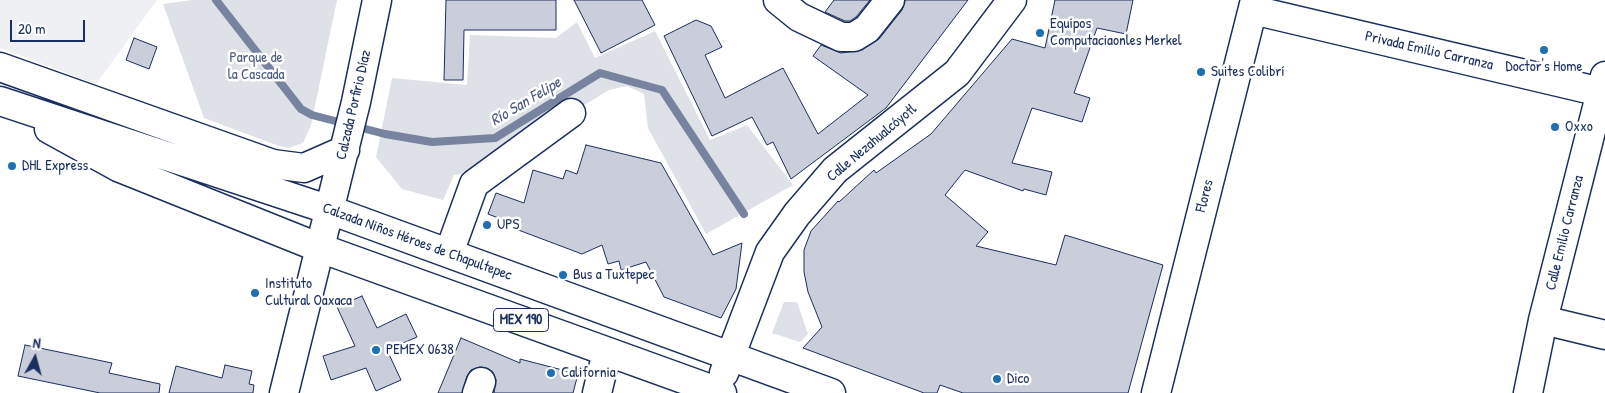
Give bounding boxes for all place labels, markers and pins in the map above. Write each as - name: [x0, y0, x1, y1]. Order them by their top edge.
- place label: Equipos Computaciaonles Merkel: [1050, 15, 1182, 50]
- marker: Equipos Computaciaonles Merkel: [1034, 27, 1046, 39]
- marker: Doctor's Home: [1538, 44, 1550, 56]
- place label: Doctor's Home: [1506, 58, 1582, 76]
- place label: Suites Colibrí: [1211, 63, 1285, 81]
- marker: Suites Colibrí: [1195, 66, 1207, 78]
- place label: Oxxo: [1565, 118, 1593, 136]
- marker: Oxxo: [1549, 121, 1561, 133]
- place label: DHL Express: [22, 157, 88, 175]
- marker: DHL Express: [6, 160, 18, 172]
- place label: UPS: [497, 216, 519, 234]
- marker: UPS: [481, 219, 493, 231]
- place label: Bus a Tuxtepec: [573, 266, 654, 284]
- marker: Bus a Tuxtepec: [557, 269, 569, 281]
- place label: Instituto Cultural Oaxaca: [265, 275, 352, 310]
- marker: Instituto Cultural Oaxaca: [249, 287, 261, 299]
- place label: PEMEX 0638: [386, 341, 454, 359]
- marker: PEMEX 0638: [370, 344, 382, 356]
- place label: California: [561, 364, 616, 382]
- marker: California: [545, 367, 557, 379]
- place label: Dico: [1007, 370, 1029, 388]
- marker: Dico: [991, 373, 1003, 385]

